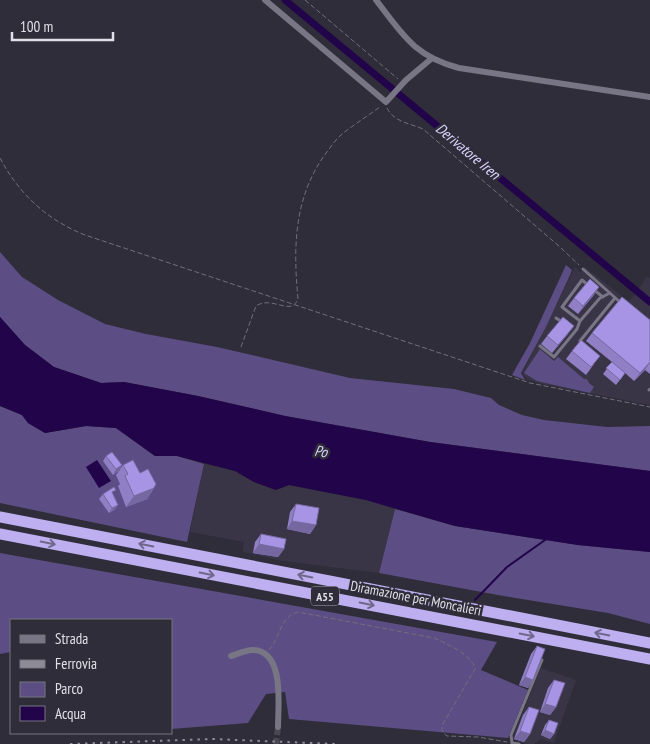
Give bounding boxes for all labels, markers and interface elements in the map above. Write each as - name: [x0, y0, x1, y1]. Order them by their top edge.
- scale bar: [12, 10, 114, 42]
- text: 100 m: [20, 17, 53, 36]
- water label: Derivatore Iren: [432, 119, 505, 184]
- water label: Po: [313, 441, 330, 462]
- one-way arrow: [39, 539, 55, 548]
- one-way arrow: [138, 540, 154, 550]
- one-way arrow: [199, 569, 215, 579]
- one-way arrow: [297, 571, 313, 581]
- street label: Diramazione per Moncalieri: [349, 576, 483, 620]
- road number: A55: [311, 586, 339, 606]
- one-way arrow: [359, 600, 375, 610]
- legend: [10, 619, 172, 734]
- one-way arrow: [594, 628, 610, 638]
- text: Strada: [55, 629, 88, 648]
- one-way arrow: [518, 631, 534, 640]
- text: Ferrovia: [55, 654, 97, 673]
- text: Parco: [55, 679, 83, 698]
- text: Acqua: [55, 704, 86, 723]

